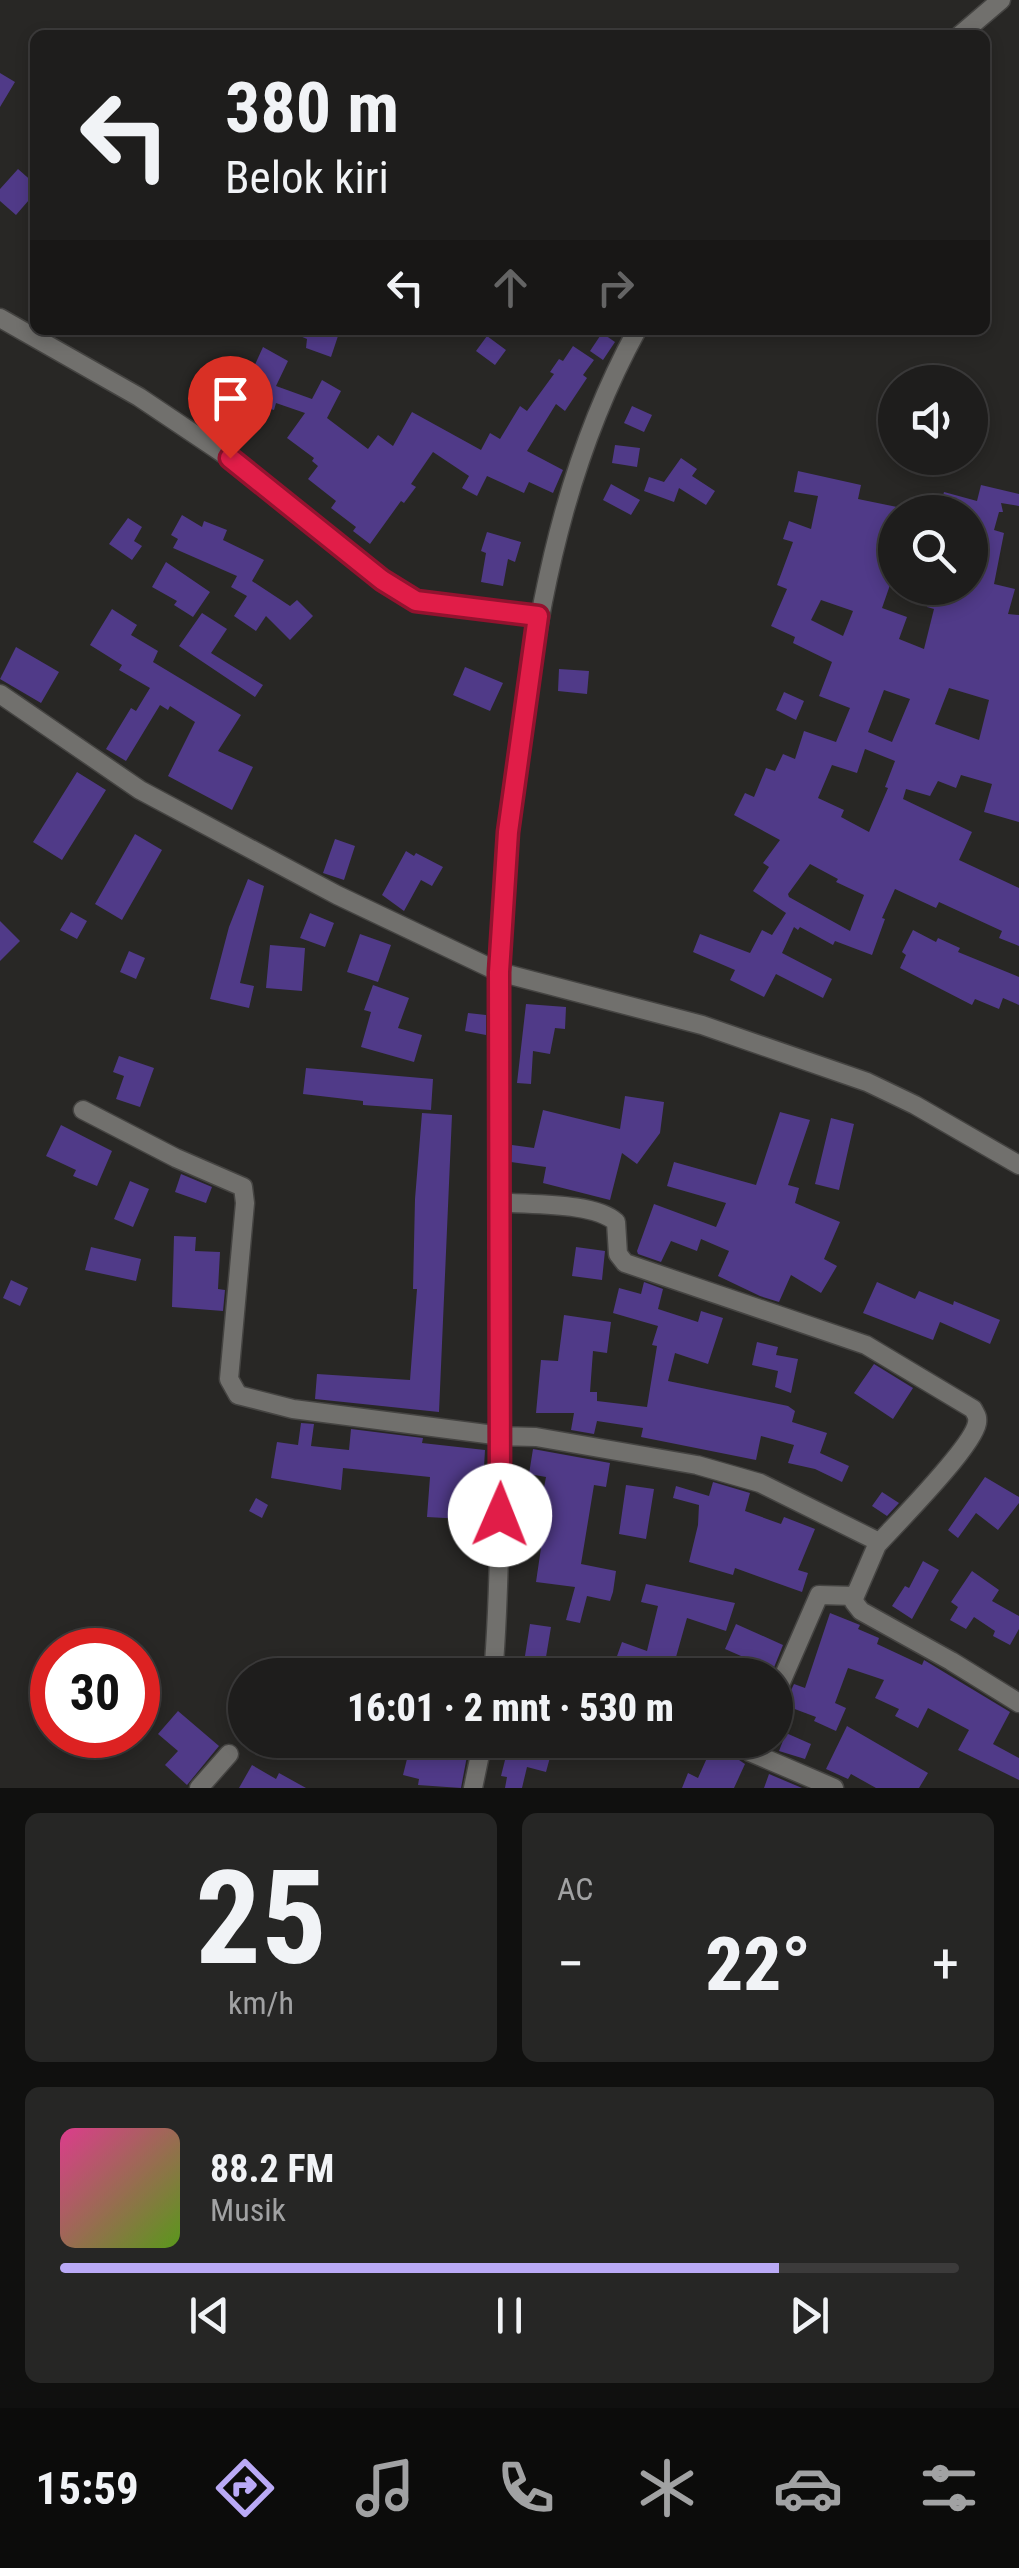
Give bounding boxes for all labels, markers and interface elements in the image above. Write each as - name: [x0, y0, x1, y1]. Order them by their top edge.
- text: 380 m: [225, 67, 399, 149]
- icon: left: [60, 70, 190, 200]
- text: Belok kiri: [225, 151, 389, 204]
- icon: left: [378, 260, 433, 315]
- icon: ahead: [483, 260, 538, 315]
- icon: right: [588, 260, 643, 315]
- pin: [188, 356, 273, 459]
- map controls: [878, 365, 988, 605]
- button: sound: [878, 365, 988, 475]
- icon: arrive: [203, 371, 258, 426]
- button: search: [878, 495, 988, 605]
- position arrow: [448, 1463, 552, 1567]
- speed limit sign: 30: [30, 1628, 160, 1758]
- text: 16:01 · 2 mnt · 530 m: [347, 1686, 674, 1730]
- text: 25: [195, 1842, 327, 1995]
- text: AC: [557, 1870, 593, 1908]
- text: 22°: [705, 1920, 811, 2008]
- text: −: [557, 1932, 585, 1996]
- text: +: [932, 1932, 959, 1996]
- text: km/h: [228, 1984, 294, 2022]
- text: 88.2 FM: [210, 2147, 334, 2191]
- text: Musik: [210, 2191, 286, 2229]
- icon: previous: [182, 2288, 237, 2343]
- icon: pause: [482, 2288, 537, 2343]
- icon: next: [782, 2288, 837, 2343]
- icon: directions: [210, 2453, 280, 2523]
- icon: music: [350, 2453, 420, 2523]
- icon: phone: [491, 2453, 561, 2523]
- icon: climate: [632, 2453, 702, 2523]
- icon: car: [773, 2453, 843, 2523]
- icon: filters: [914, 2453, 984, 2523]
- text: 15:59: [35, 2462, 139, 2515]

